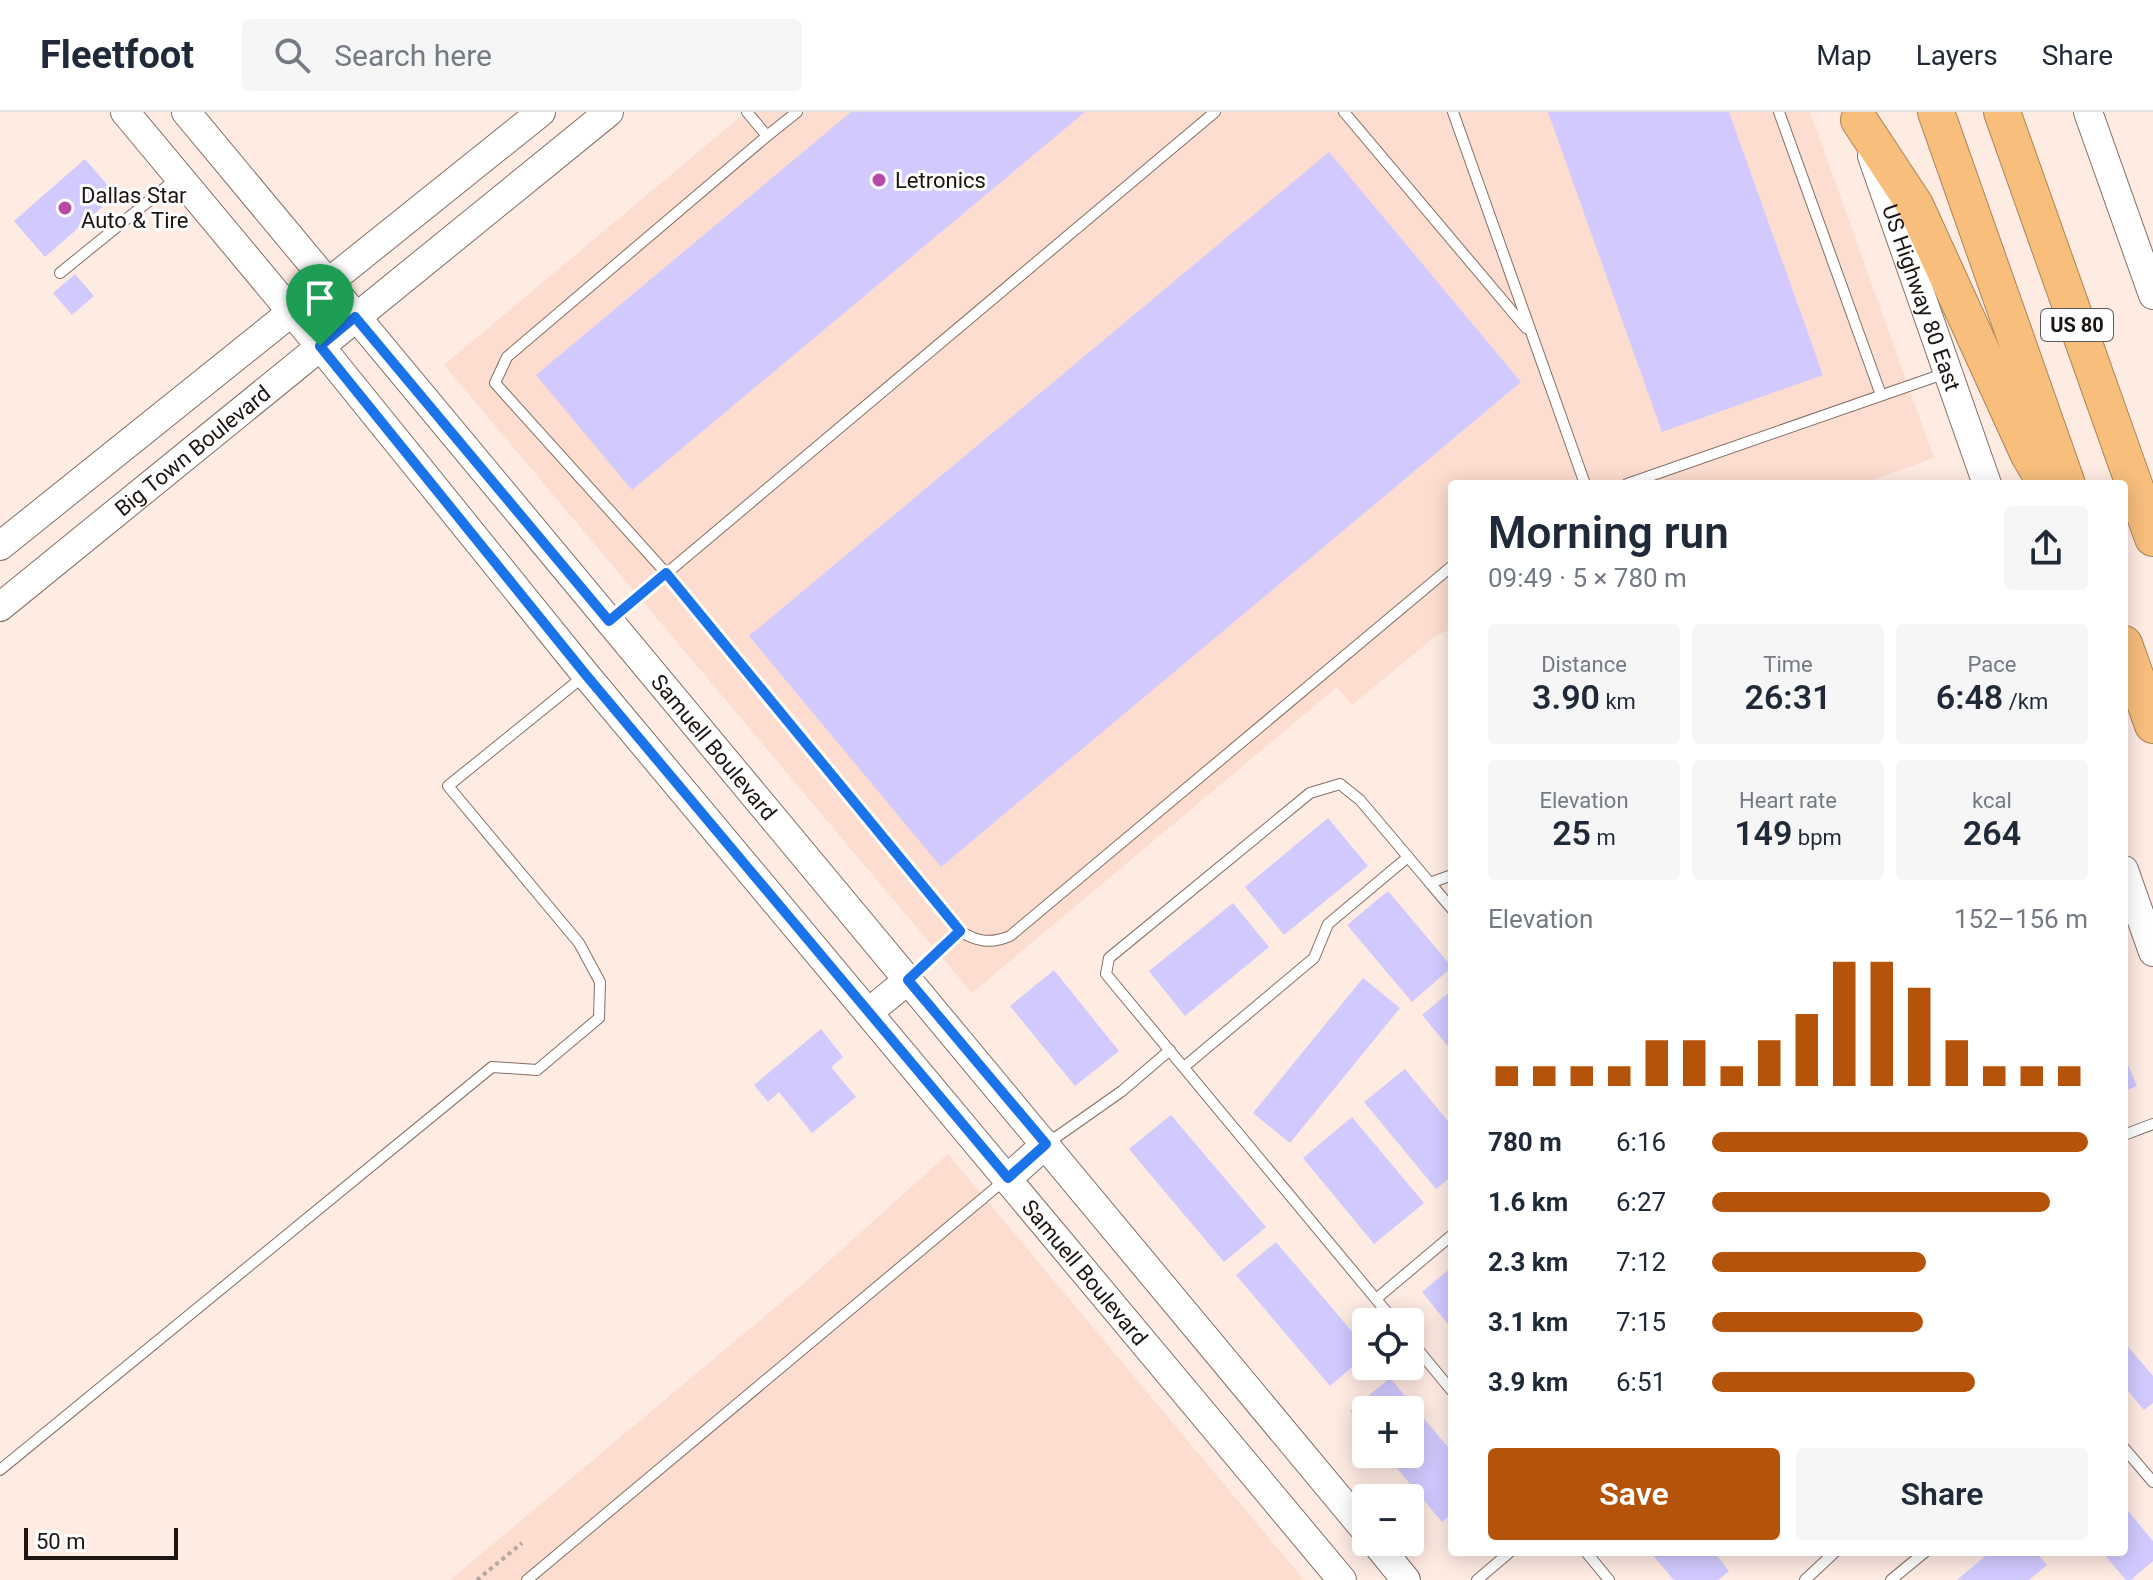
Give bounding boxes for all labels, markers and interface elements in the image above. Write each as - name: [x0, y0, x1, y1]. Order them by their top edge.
- search box: [242, 19, 802, 91]
- text: Fleetfoot: [40, 33, 194, 77]
- icon: search: [270, 33, 314, 77]
- text: Search here: [334, 38, 492, 73]
- text: Map: [1816, 39, 1872, 72]
- text: Layers: [1916, 39, 1998, 72]
- text: Share: [2042, 39, 2113, 72]
- place label: Letronics: [895, 168, 986, 193]
- marker: Letronics: [870, 171, 888, 189]
- place label: Dallas Star Auto & Tire: [81, 183, 188, 233]
- marker: Dallas Star Auto & Tire: [56, 199, 74, 217]
- street label: US Highway 80 East: [1877, 201, 1965, 394]
- pin: [286, 264, 354, 346]
- icon: arrive: [298, 276, 342, 320]
- road number: US 80: [2041, 309, 2113, 341]
- street label: Big Town Boulevard: [110, 380, 275, 521]
- button: share: [2004, 506, 2088, 590]
- text: Morning run: [1488, 507, 1729, 559]
- text: 09:49 · 5 × 780 m: [1488, 563, 1687, 593]
- text: Distance: [1541, 652, 1627, 677]
- text: Time: [1763, 652, 1813, 677]
- text: Pace: [1968, 652, 2016, 677]
- street label: Samuell Boulevard: [646, 670, 781, 825]
- text: 3.90: [1532, 677, 1600, 717]
- text: 26:31: [1745, 677, 1831, 717]
- text: 6:48: [1936, 677, 2003, 717]
- text: km: [1600, 689, 1636, 714]
- text: /km: [2003, 689, 2048, 714]
- text: Elevation: [1539, 788, 1629, 813]
- text: Heart rate: [1739, 788, 1837, 813]
- text: kcal: [1972, 788, 2012, 813]
- text: 25: [1552, 813, 1591, 853]
- text: 149: [1734, 813, 1792, 853]
- text: 264: [1963, 813, 2021, 853]
- text: m: [1591, 825, 1616, 850]
- text: bpm: [1792, 825, 1842, 850]
- text: Elevation: [1488, 904, 1593, 934]
- text: 152–156 m: [1954, 904, 2088, 934]
- text: 780 m: [1488, 1127, 1562, 1157]
- text: 6:16: [1616, 1127, 1666, 1157]
- text: 1.6 km: [1488, 1187, 1568, 1217]
- text: 6:27: [1616, 1187, 1666, 1217]
- street label: Samuell Boulevard: [1017, 1195, 1152, 1350]
- text: 2.3 km: [1488, 1247, 1568, 1277]
- text: 7:12: [1616, 1247, 1666, 1277]
- text: 3.1 km: [1488, 1307, 1568, 1337]
- text: 7:15: [1616, 1307, 1666, 1337]
- map controls: [1352, 1308, 1424, 1556]
- button: locate: [1352, 1308, 1424, 1380]
- text: 3.9 km: [1488, 1367, 1568, 1397]
- text: 6:51: [1616, 1367, 1666, 1397]
- button: +: [1352, 1396, 1424, 1468]
- button: Save: [1488, 1448, 1780, 1540]
- button: Share: [1796, 1448, 2088, 1540]
- button: −: [1352, 1484, 1424, 1556]
- scale bar: [24, 1524, 178, 1560]
- text: 50 m: [36, 1529, 85, 1554]

